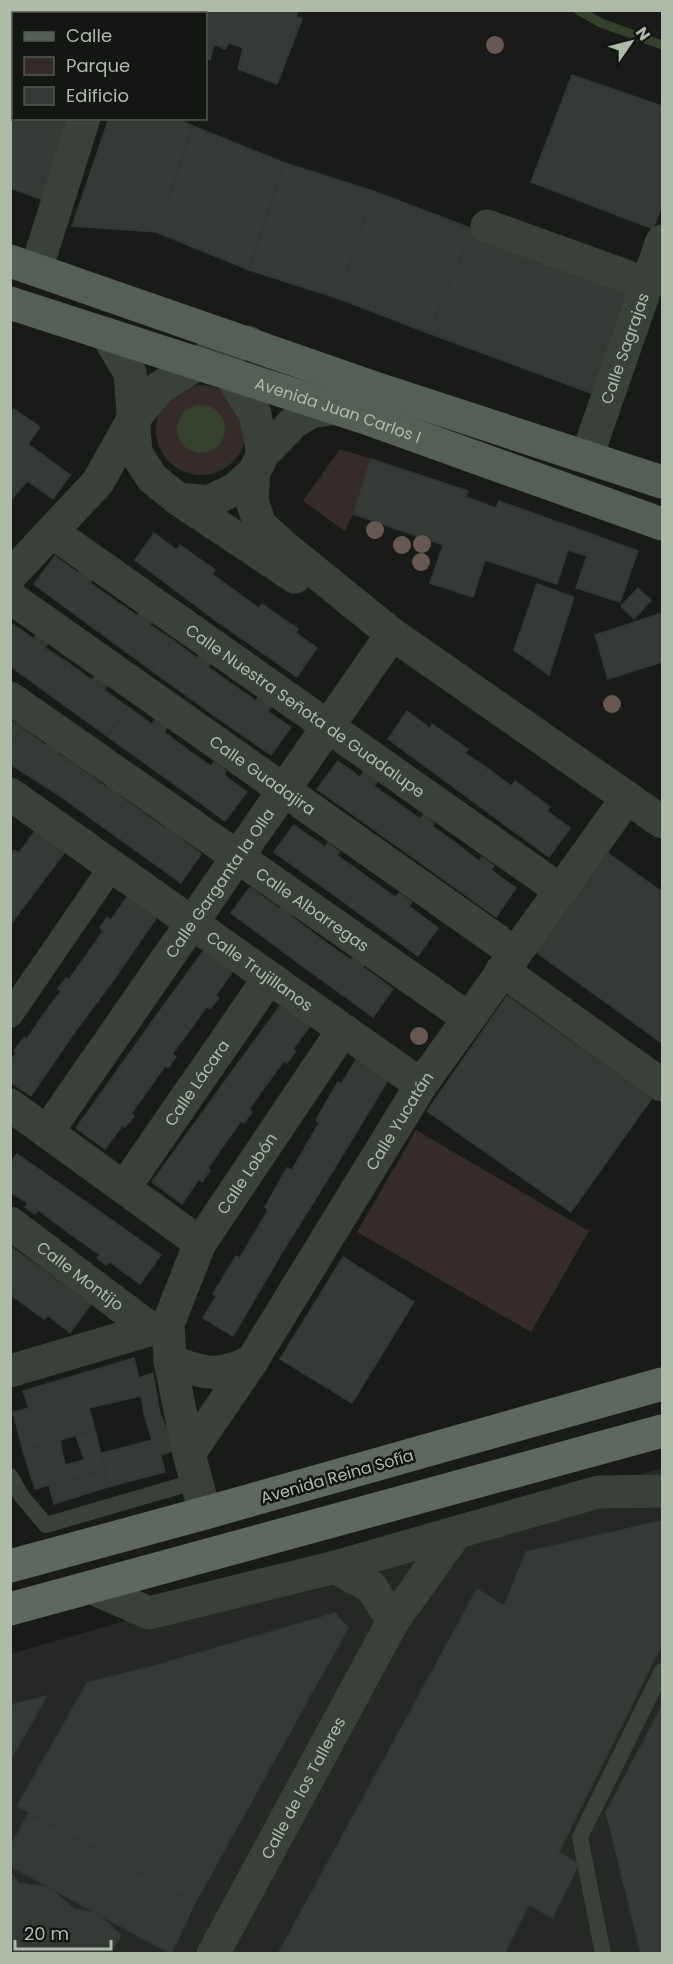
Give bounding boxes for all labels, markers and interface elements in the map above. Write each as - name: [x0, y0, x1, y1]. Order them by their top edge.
- legend: [12, 12, 207, 120]
- north arrow: [601, 12, 661, 72]
- text: N: [630, 22, 656, 45]
- text: Calle: [66, 23, 112, 48]
- text: Parque: [66, 53, 130, 78]
- text: Edificio: [66, 83, 129, 108]
- street label: Calle Sagrajas: [595, 290, 655, 407]
- street label: Avenida Juan Carlos I: [252, 372, 424, 449]
- street label: Calle Nuestra Señota de Guadalupe: [181, 619, 429, 803]
- street label: Calle Guadajira: [204, 730, 320, 821]
- street label: Calle Garganta la Olla: [160, 804, 280, 963]
- street label: Calle Albarregas: [251, 862, 374, 957]
- street label: Calle Trujillanos: [202, 926, 317, 1017]
- street label: Calle Lácara: [159, 1035, 235, 1131]
- street label: Calle Yucatán: [360, 1067, 439, 1175]
- street label: Calle Lobón: [211, 1128, 283, 1219]
- street label: Calle Montijo: [32, 1236, 128, 1317]
- street label: Avenida Reina Sofía: [258, 1444, 416, 1509]
- street label: Calle de los Talleres: [255, 1713, 351, 1863]
- scale bar: [15, 1913, 111, 1951]
- text: 20 m: [24, 1921, 69, 1946]

